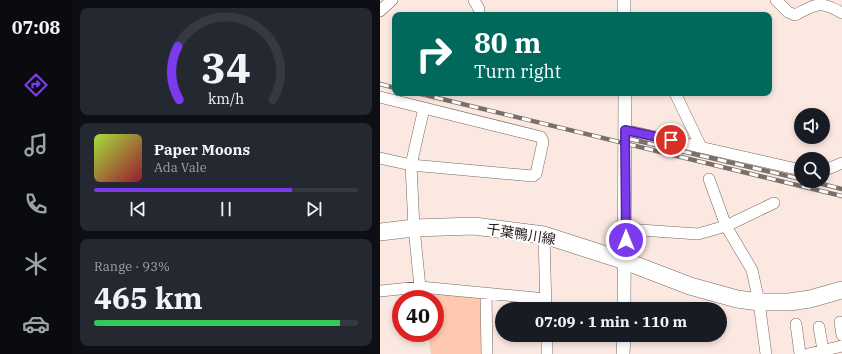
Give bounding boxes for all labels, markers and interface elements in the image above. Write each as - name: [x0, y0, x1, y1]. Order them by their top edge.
- text: 07:08: [12, 16, 60, 39]
- text: 80 m: [474, 24, 541, 61]
- icon: right: [408, 28, 460, 80]
- text: 34: [201, 39, 251, 93]
- text: Turn right: [474, 60, 561, 83]
- icon: directions: [22, 71, 50, 99]
- text: km/h: [208, 88, 244, 107]
- map controls: [794, 108, 830, 188]
- button: sound: [794, 108, 830, 144]
- pin: [654, 123, 688, 157]
- icon: arrive: [660, 129, 682, 151]
- icon: music: [22, 131, 50, 159]
- text: Paper Moons: [154, 140, 250, 159]
- button: search: [794, 152, 830, 188]
- text: Ada Vale: [154, 159, 207, 176]
- icon: phone: [22, 190, 50, 218]
- icon: previous: [127, 198, 149, 220]
- icon: pause: [215, 198, 237, 220]
- icon: next: [303, 198, 325, 220]
- position arrow: [605, 219, 647, 261]
- street label: 千葉鴨川線: [485, 220, 557, 248]
- icon: climate: [22, 250, 50, 278]
- text: Range · 93%: [94, 258, 170, 275]
- text: 465 km: [94, 278, 203, 317]
- speed limit sign: 40: [392, 290, 444, 342]
- icon: car: [22, 310, 50, 338]
- text: 07:09 · 1 min · 110 m: [535, 312, 687, 331]

